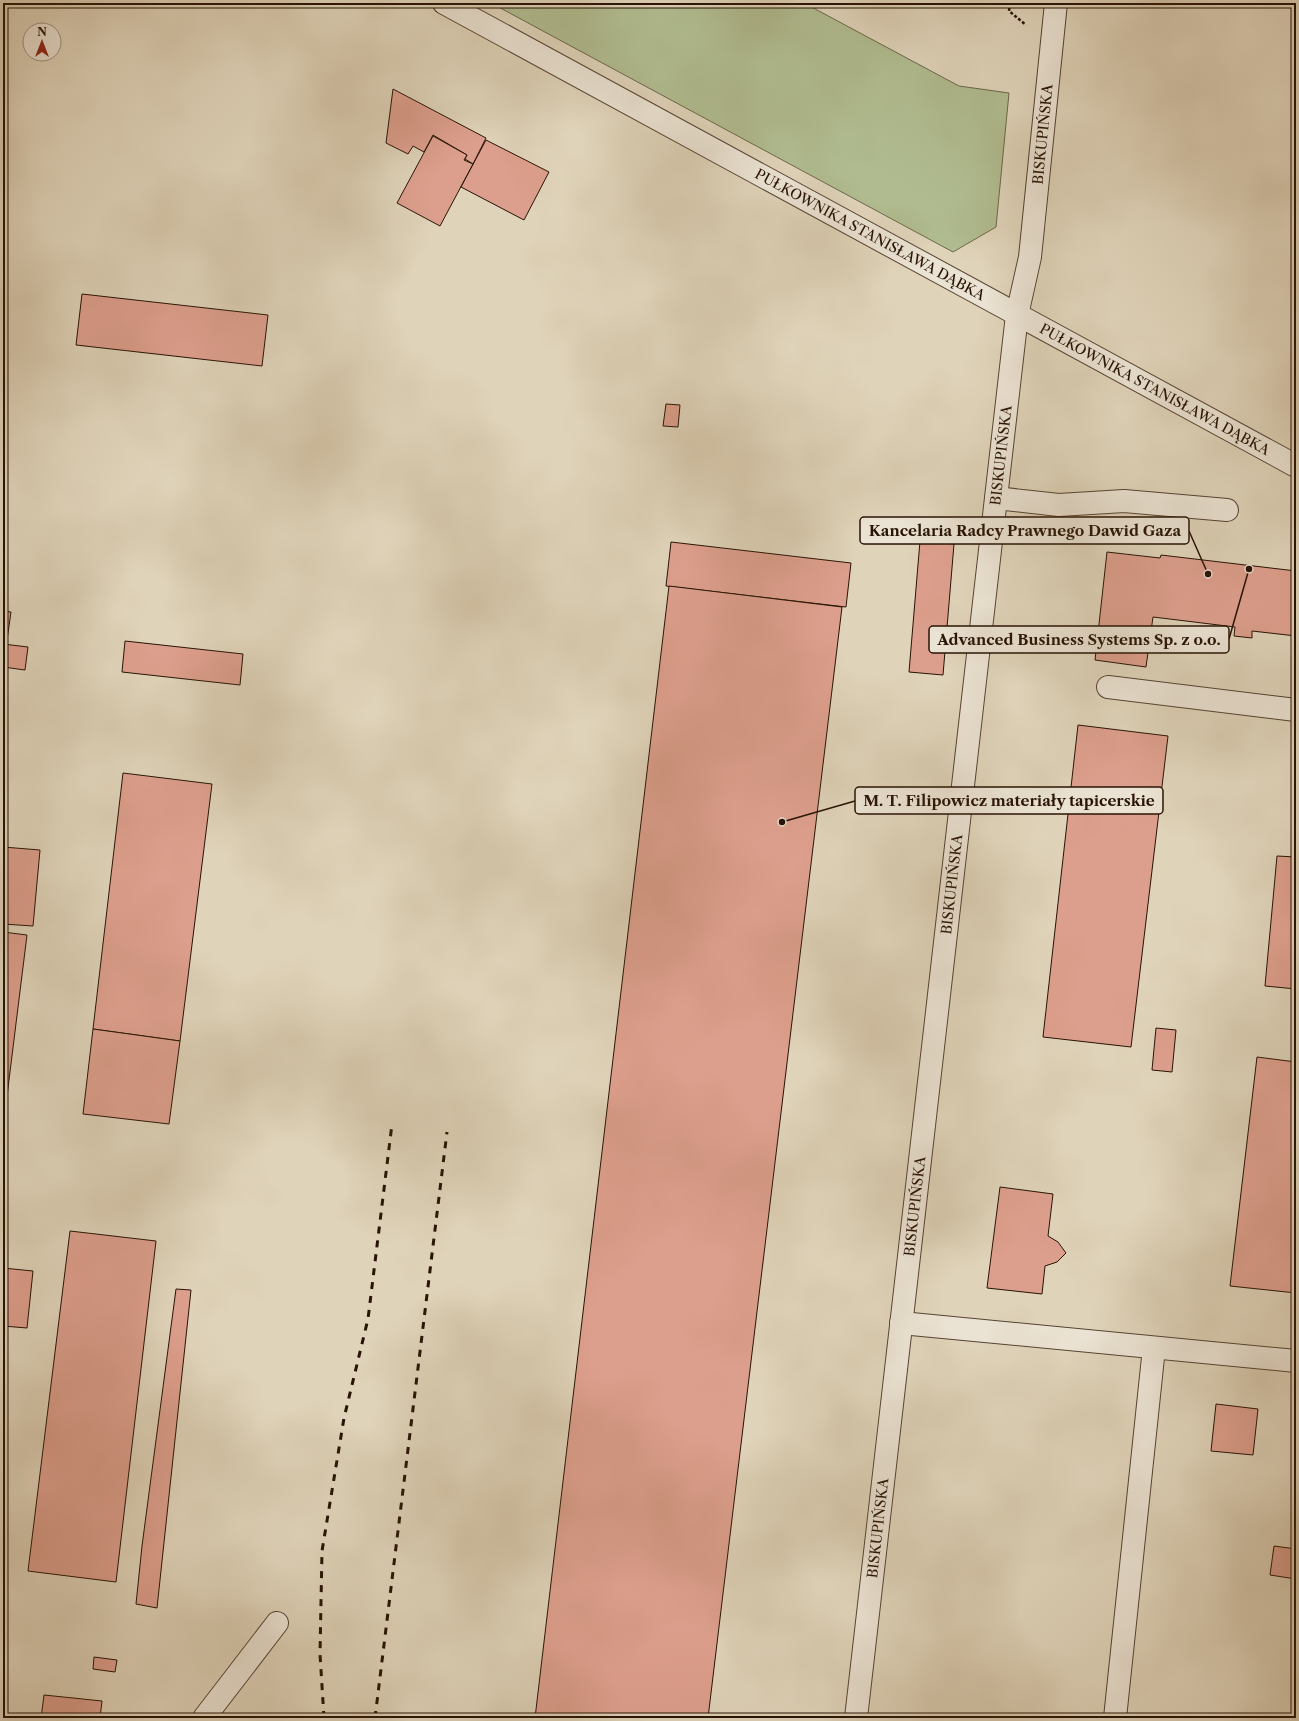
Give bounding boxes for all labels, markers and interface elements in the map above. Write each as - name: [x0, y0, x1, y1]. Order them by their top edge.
- north arrow: [22, 22, 62, 62]
- text: N: [37, 25, 47, 39]
- street label: BISKUPIŃSKA: [1028, 83, 1057, 185]
- street label: PUŁKOWNIKA STANISŁAWA DĄBKA: [752, 165, 989, 305]
- street label: PUŁKOWNIKA STANISŁAWA DĄBKA: [1037, 319, 1274, 459]
- street label: BISKUPIŃSKA: [986, 404, 1016, 506]
- callout: Kancelaria Radcy Prawnego Dawid Gaza: [860, 517, 1189, 544]
- text: Kancelaria Radcy Prawnego Dawid Gaza: [869, 521, 1182, 540]
- callout: Advanced Business Systems Sp. z o.o.: [929, 626, 1229, 653]
- text: Advanced Business Systems Sp. z o.o.: [936, 630, 1221, 649]
- callout: M. T. Filipowicz materiały tapicerskie: [855, 787, 1163, 814]
- text: M. T. Filipowicz materiały tapicerskie: [863, 791, 1155, 810]
- street label: BISKUPIŃSKA: [937, 833, 966, 936]
- street label: BISKUPIŃSKA: [900, 1155, 929, 1257]
- street label: BISKUPIŃSKA: [863, 1477, 893, 1579]

